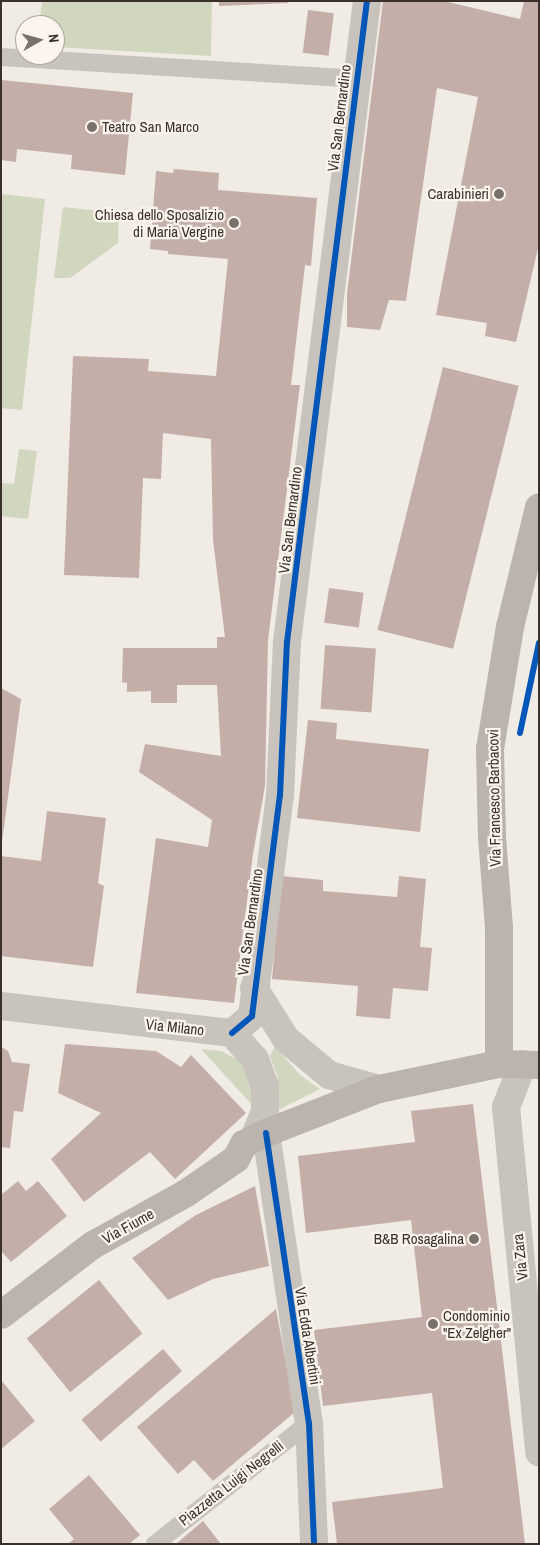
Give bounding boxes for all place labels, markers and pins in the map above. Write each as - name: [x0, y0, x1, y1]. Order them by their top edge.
- place label: Teatro San Marco: [102, 118, 199, 136]
- marker: Teatro San Marco: [86, 121, 98, 133]
- place label: Carabinieri: [427, 185, 489, 203]
- marker: Carabinieri: [493, 188, 505, 200]
- place label: Chiesa dello Sposalizio di Maria Vergine: [95, 205, 224, 240]
- marker: Chiesa dello Sposalizio di Maria Vergine: [228, 217, 240, 229]
- place label: B&B Rosagalina: [374, 1230, 464, 1248]
- marker: B&B Rosagalina: [468, 1233, 480, 1245]
- place label: Condominio "Ex Zelgher": [443, 1306, 511, 1341]
- marker: Condominio "Ex Zelgher": [427, 1318, 439, 1330]

